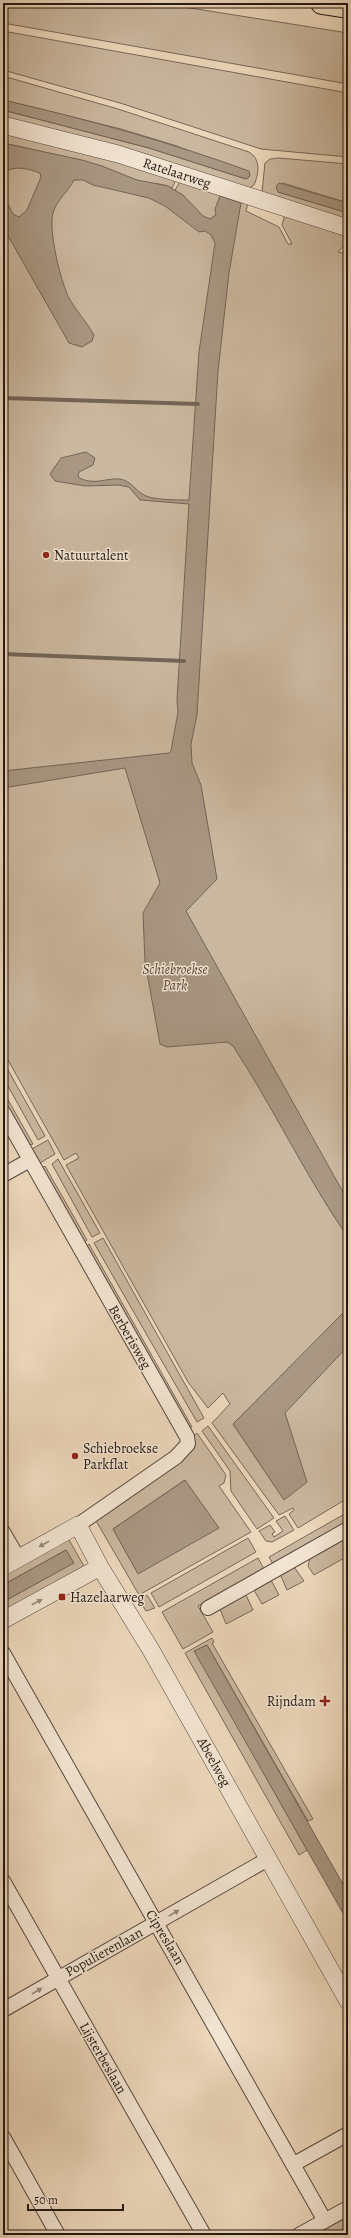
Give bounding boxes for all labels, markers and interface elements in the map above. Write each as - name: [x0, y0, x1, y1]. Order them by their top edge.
- street label: Ratelaarweg: [141, 153, 213, 193]
- place label: Natuurtalent: [54, 546, 129, 565]
- marker: Natuurtalent: [41, 550, 51, 560]
- park label: Schiebroekse Park: [143, 960, 208, 995]
- street label: Berberisweg: [104, 1302, 156, 1372]
- place label: Schiebroekse Parkflat: [83, 1439, 158, 1474]
- marker: Schiebroekse Parkflat: [70, 1451, 80, 1461]
- one-way arrow: [38, 1540, 50, 1547]
- place label: Hazelaarweg: [70, 1588, 144, 1607]
- marker: Hazelaarweg: [57, 1592, 67, 1602]
- one-way arrow: [32, 1599, 43, 1605]
- place label: Rijndam: [267, 1692, 316, 1711]
- marker: Rijndam: [319, 1695, 331, 1707]
- street label: Abeelweg: [192, 1733, 235, 1790]
- street label: Cipreslaan: [141, 1906, 189, 1968]
- one-way arrow: [168, 1909, 180, 1916]
- street label: Populierenlaan: [62, 1923, 146, 1981]
- one-way arrow: [31, 1987, 43, 1994]
- street label: Lijsterbeslaan: [75, 2019, 131, 2097]
- scale bar: [28, 2186, 123, 2212]
- text: 50 m: [34, 2192, 58, 2208]

